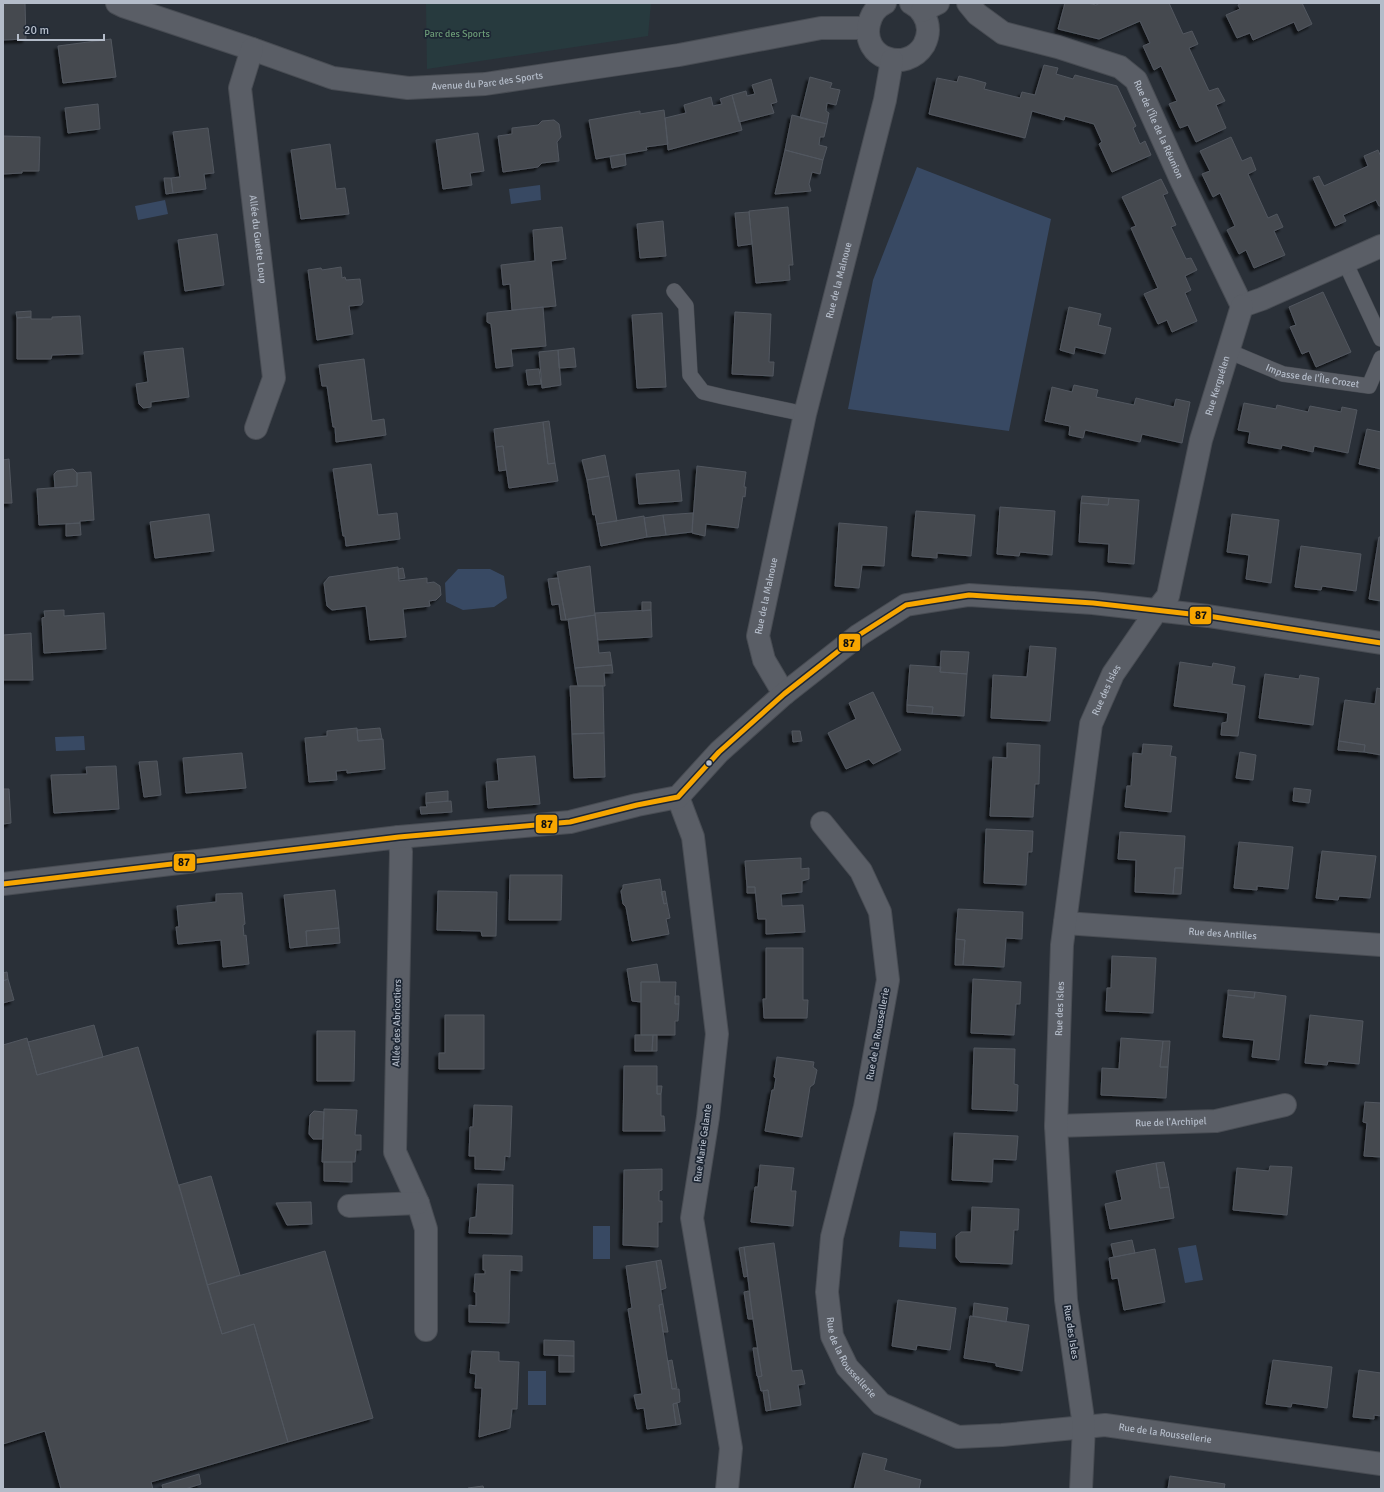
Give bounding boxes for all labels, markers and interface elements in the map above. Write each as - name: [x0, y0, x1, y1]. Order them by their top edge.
- scale bar: [18, 16, 104, 42]
- text: 20 m: [24, 23, 49, 38]
- park label: Parc des Sports: [424, 28, 490, 40]
- street label: Avenue du Parc des Sports: [431, 69, 545, 93]
- street label: Rue de l'Île de la Réunion: [1131, 78, 1186, 180]
- street label: Allée du Guette Loup: [247, 194, 269, 284]
- street label: Rue de la Malnoue: [824, 241, 855, 320]
- street label: Rue Kerguélen: [1203, 354, 1232, 417]
- street label: Impasse de l'Île Crozet: [1264, 361, 1360, 391]
- street label: Rue de la Malnoue: [752, 556, 780, 636]
- line badge: 87: [1189, 606, 1212, 625]
- text: 87: [1195, 609, 1207, 622]
- line badge: 87: [838, 633, 861, 652]
- text: 87: [843, 637, 855, 650]
- street label: Rue des Isles: [1089, 662, 1124, 717]
- unlabelled marker: [704, 758, 714, 768]
- line badge: 87: [535, 814, 558, 834]
- text: 87: [541, 818, 553, 831]
- line badge: 87: [173, 853, 196, 872]
- text: 87: [178, 856, 190, 869]
- street label: Rue des Antilles: [1188, 926, 1258, 942]
- street label: Allée des Abricotiers: [390, 978, 404, 1067]
- street label: Rue des Isles: [1053, 980, 1067, 1036]
- street label: Rue de la Roussellerie: [864, 987, 892, 1081]
- street label: Rue Marie Galante: [692, 1103, 714, 1183]
- street label: Rue de l'Archipel: [1135, 1115, 1207, 1130]
- street label: Rue des Isles: [1061, 1304, 1081, 1361]
- street label: Rue de la Roussellerie: [824, 1316, 879, 1401]
- street label: Rue de la Roussellerie: [1118, 1421, 1213, 1446]

